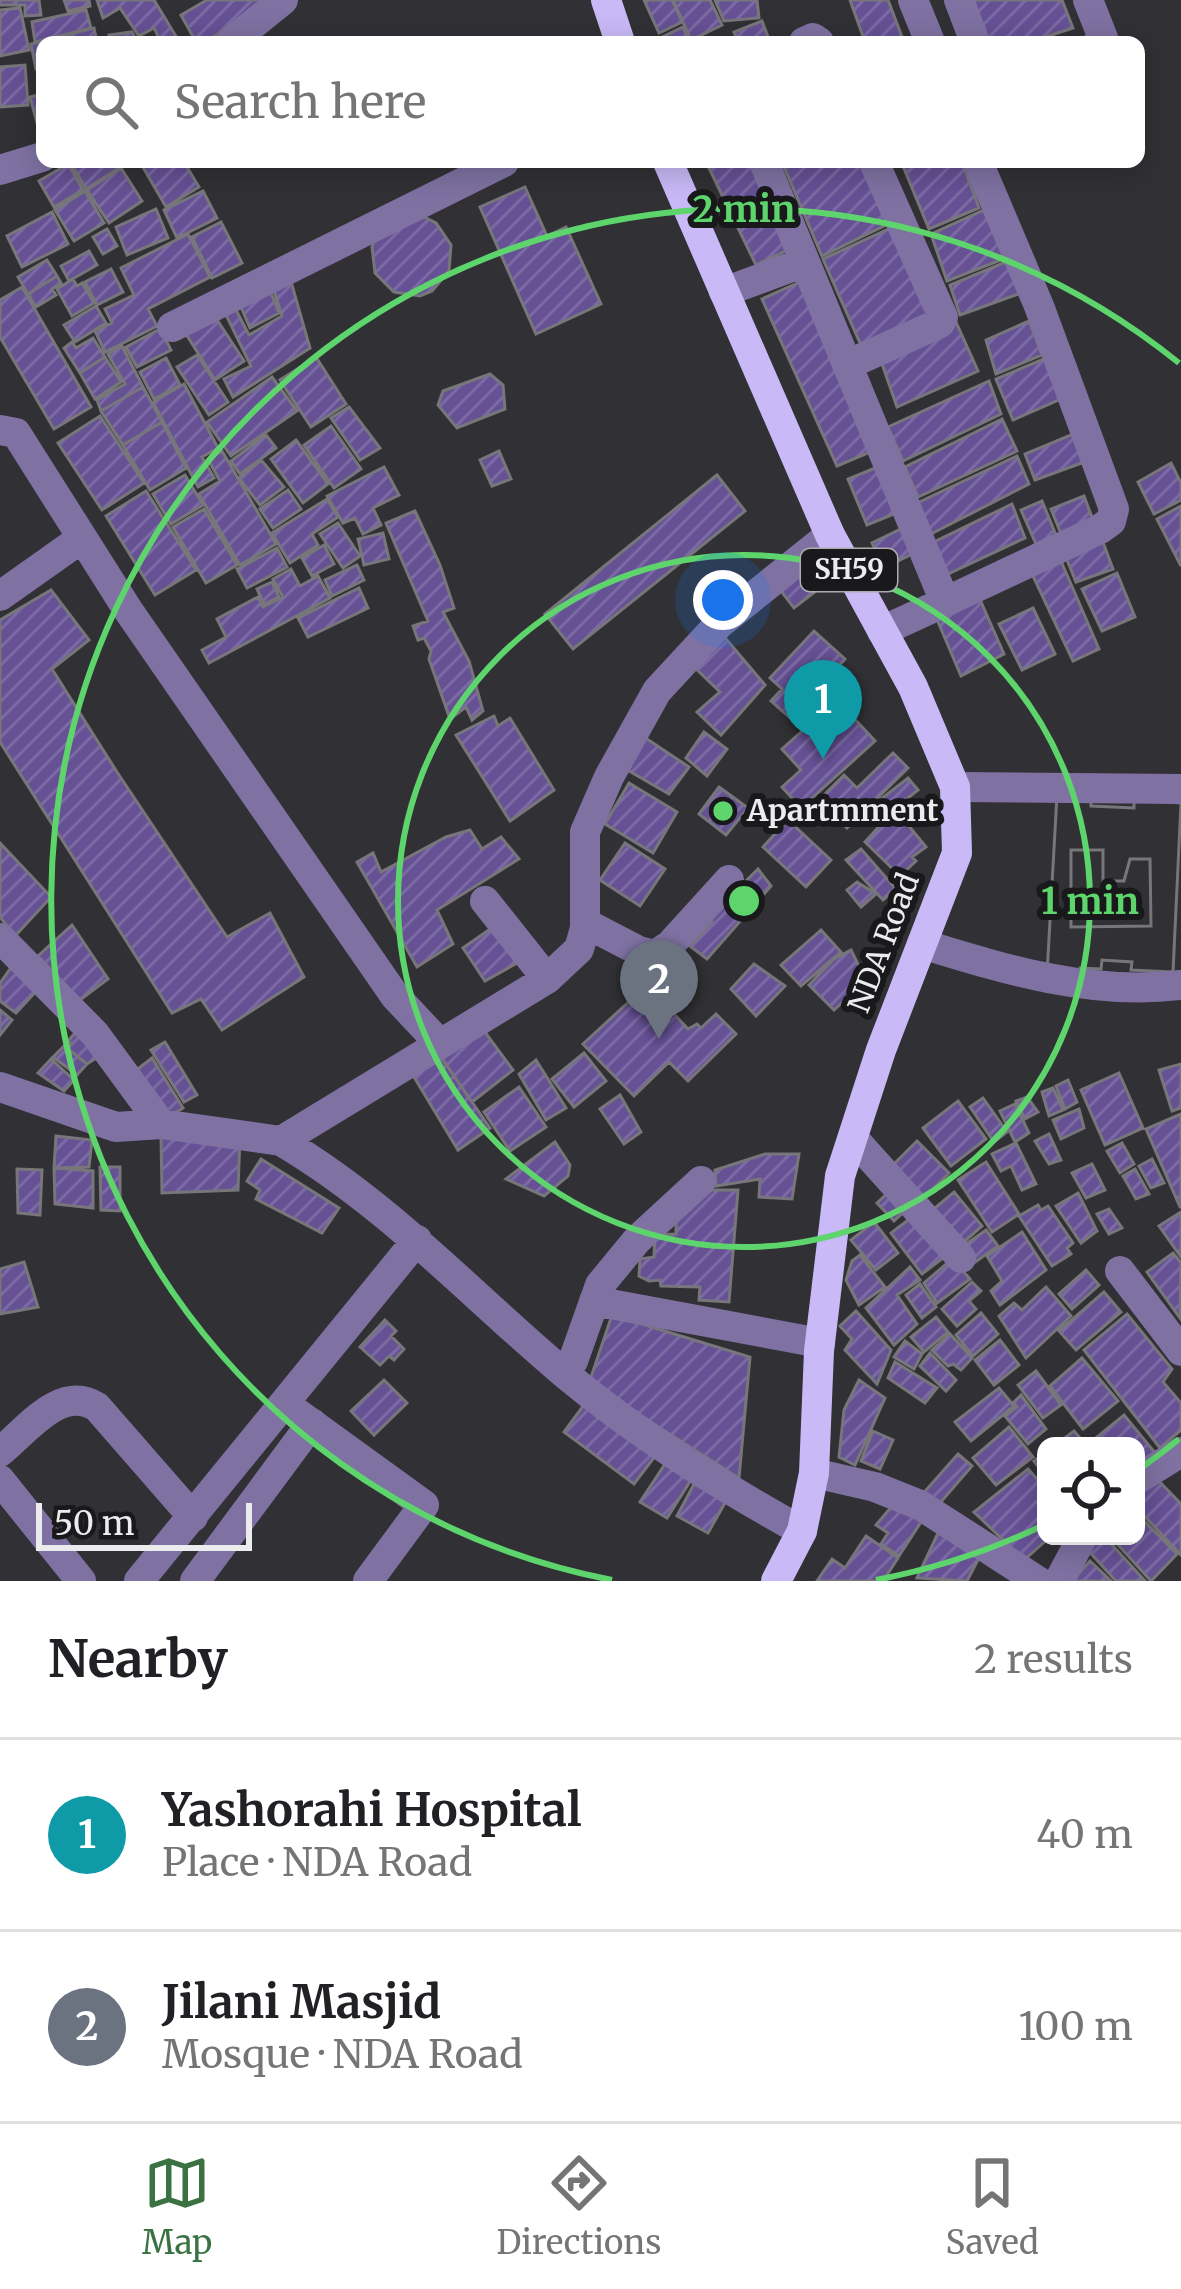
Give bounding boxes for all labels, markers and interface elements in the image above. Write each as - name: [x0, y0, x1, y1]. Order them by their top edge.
- search box: [36, 36, 1145, 168]
- icon: search: [78, 69, 144, 135]
- text: Search here: [174, 74, 426, 130]
- text: 2 min: [693, 187, 795, 232]
- road number: SH59: [801, 549, 897, 591]
- your location: [693, 570, 753, 630]
- pin: 1: [784, 660, 862, 759]
- place label: Apartmment: [746, 791, 939, 829]
- marker: Apartmment: [710, 798, 736, 824]
- street label: NDA Road: [839, 868, 927, 1018]
- text: 1 min: [1041, 879, 1139, 924]
- centre of rings: [723, 880, 765, 922]
- pin: 2: [620, 940, 698, 1039]
- map controls: [1037, 1437, 1145, 1545]
- button: locate: [1037, 1437, 1145, 1545]
- scale bar: [36, 1497, 252, 1550]
- text: 50 m: [54, 1503, 135, 1544]
- text: Nearby: [48, 1627, 228, 1691]
- text: 2 results: [974, 1635, 1133, 1684]
- text: Yashorahi Hospital: [162, 1782, 582, 1838]
- text: 1: [78, 1810, 96, 1859]
- text: 40 m: [1036, 1810, 1133, 1859]
- text: Place · NDA Road: [162, 1838, 472, 1887]
- text: Jilani Masjid: [162, 1974, 441, 2030]
- text: 2: [76, 2002, 98, 2051]
- text: 100 m: [1018, 2002, 1133, 2051]
- text: Mosque · NDA Road: [162, 2030, 523, 2079]
- tab: Map: [142, 2150, 212, 2263]
- tab: Directions: [496, 2150, 661, 2263]
- tab: Saved: [945, 2150, 1039, 2263]

